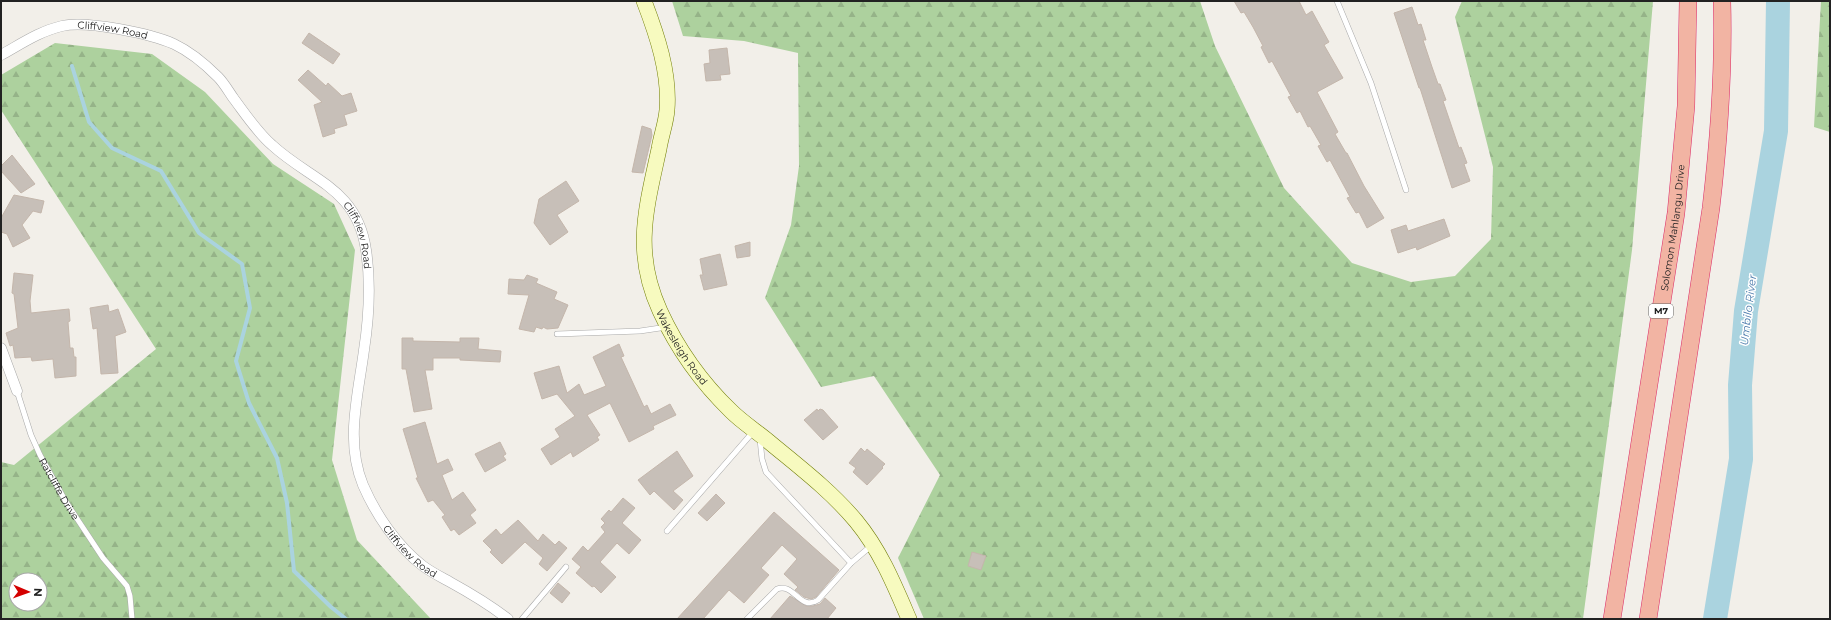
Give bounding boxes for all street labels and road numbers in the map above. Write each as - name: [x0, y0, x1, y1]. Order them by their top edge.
- street label: Cliffview Road: [77, 19, 149, 42]
- street label: Solomon Mahlangu Drive: [1658, 164, 1688, 292]
- street label: Cliffview Road: [340, 199, 374, 269]
- road number: M7: [1649, 304, 1673, 318]
- street label: Wakesleigh Road: [653, 307, 710, 388]
- street label: Ratcliffe Drive: [36, 456, 82, 523]
- street label: Cliffview Road: [380, 522, 440, 581]

